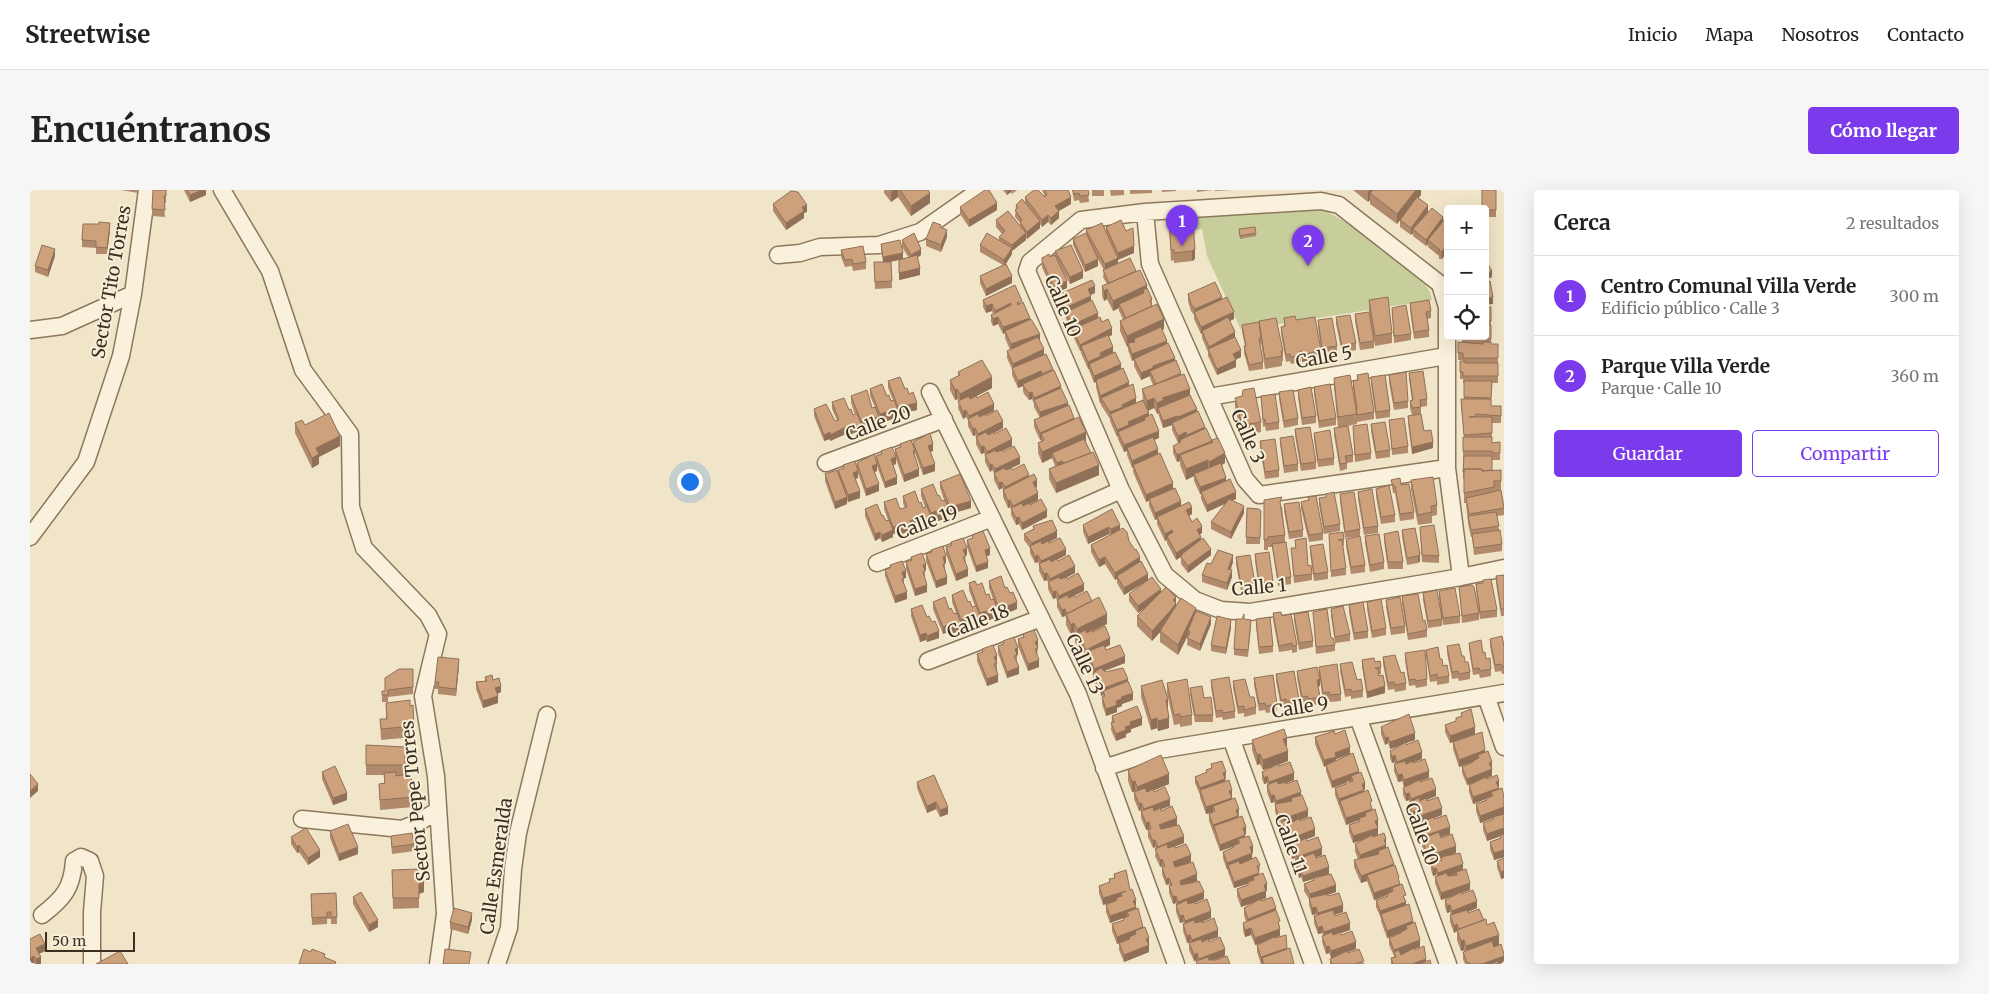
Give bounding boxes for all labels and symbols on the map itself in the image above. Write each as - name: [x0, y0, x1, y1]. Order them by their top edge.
- street label: Sector Tito Torres: [86, 203, 136, 360]
- pin: 1: [1166, 205, 1198, 246]
- pin: 2: [1292, 225, 1324, 266]
- street label: Calle 10: [1040, 271, 1086, 341]
- street label: Calle 5: [1294, 341, 1354, 373]
- street label: Calle 20: [842, 400, 914, 446]
- street label: Calle 3: [1226, 405, 1270, 467]
- your location: [677, 469, 703, 495]
- street label: Calle 19: [893, 500, 961, 544]
- street label: Calle 1: [1231, 573, 1287, 601]
- street label: Calle 18: [944, 599, 1012, 643]
- street label: Calle 13: [1061, 630, 1109, 698]
- street label: Calle 9: [1270, 691, 1330, 723]
- street label: Sector Pepe Torres: [395, 719, 435, 883]
- street label: Calle Esmeralda: [475, 796, 517, 936]
- street label: Calle 10: [1400, 799, 1444, 869]
- street label: Calle 11: [1270, 811, 1312, 877]
- scale bar: [45, 929, 135, 952]

